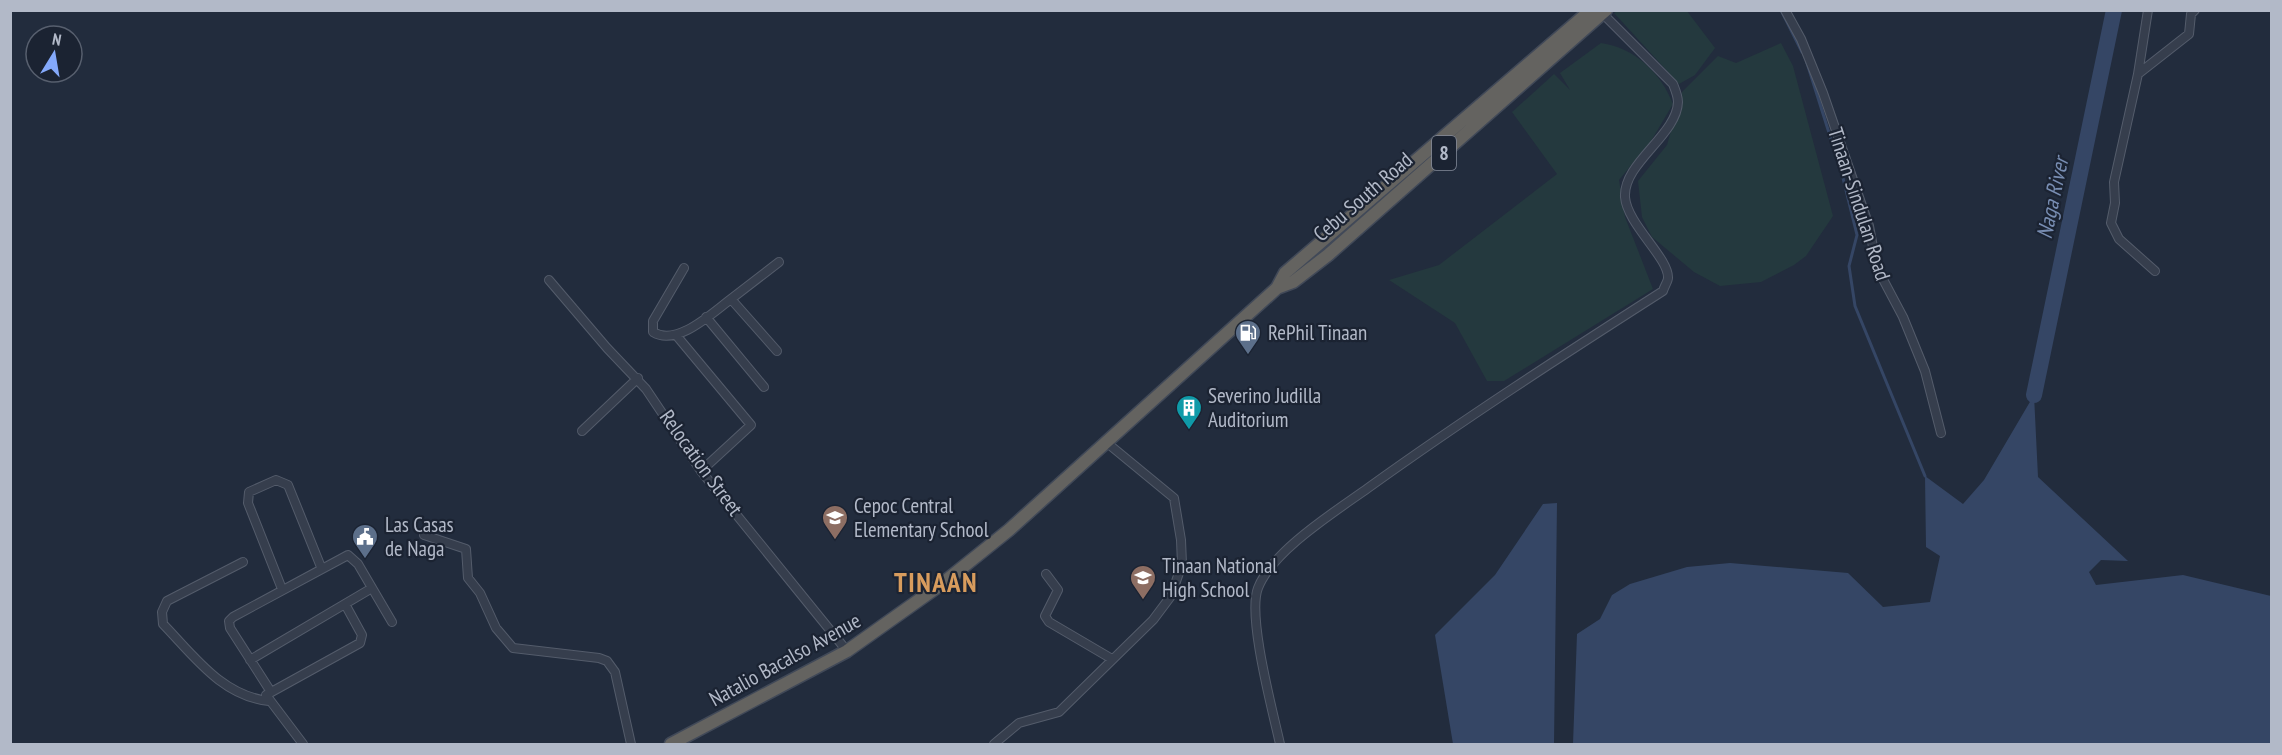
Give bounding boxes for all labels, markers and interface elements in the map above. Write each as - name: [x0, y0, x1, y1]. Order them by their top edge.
- north arrow: [24, 24, 84, 84]
- text: N: [51, 29, 63, 50]
- street label: Tinaan-Sindulan Road: [1822, 124, 1897, 284]
- road number: 8: [1432, 136, 1456, 170]
- street label: Cebu South Road: [1307, 146, 1418, 247]
- water label: Naga River: [2030, 152, 2075, 241]
- fuel station icon: RePhil Tinaan: [1233, 318, 1263, 356]
- place label: RePhil Tinaan: [1268, 319, 1367, 346]
- place label: Severino Judilla Auditorium: [1208, 382, 1321, 433]
- building icon: Severino Judilla Auditorium: [1174, 393, 1204, 431]
- street label: Relocation Street: [654, 404, 749, 521]
- place label: Cepoc Central Elementary School: [854, 492, 989, 543]
- school or university icon: Cepoc Central Elementary School: [820, 503, 850, 541]
- place label: Las Casas de Naga: [385, 511, 454, 562]
- public building icon: Las Casas de Naga: [350, 522, 380, 560]
- place label: Tinaan National High School: [1162, 552, 1277, 603]
- school or university icon: Tinaan National High School: [1128, 563, 1158, 601]
- district label: TINAAN: [894, 565, 978, 599]
- street label: Natalio Bacalso Avenue: [704, 607, 865, 712]

